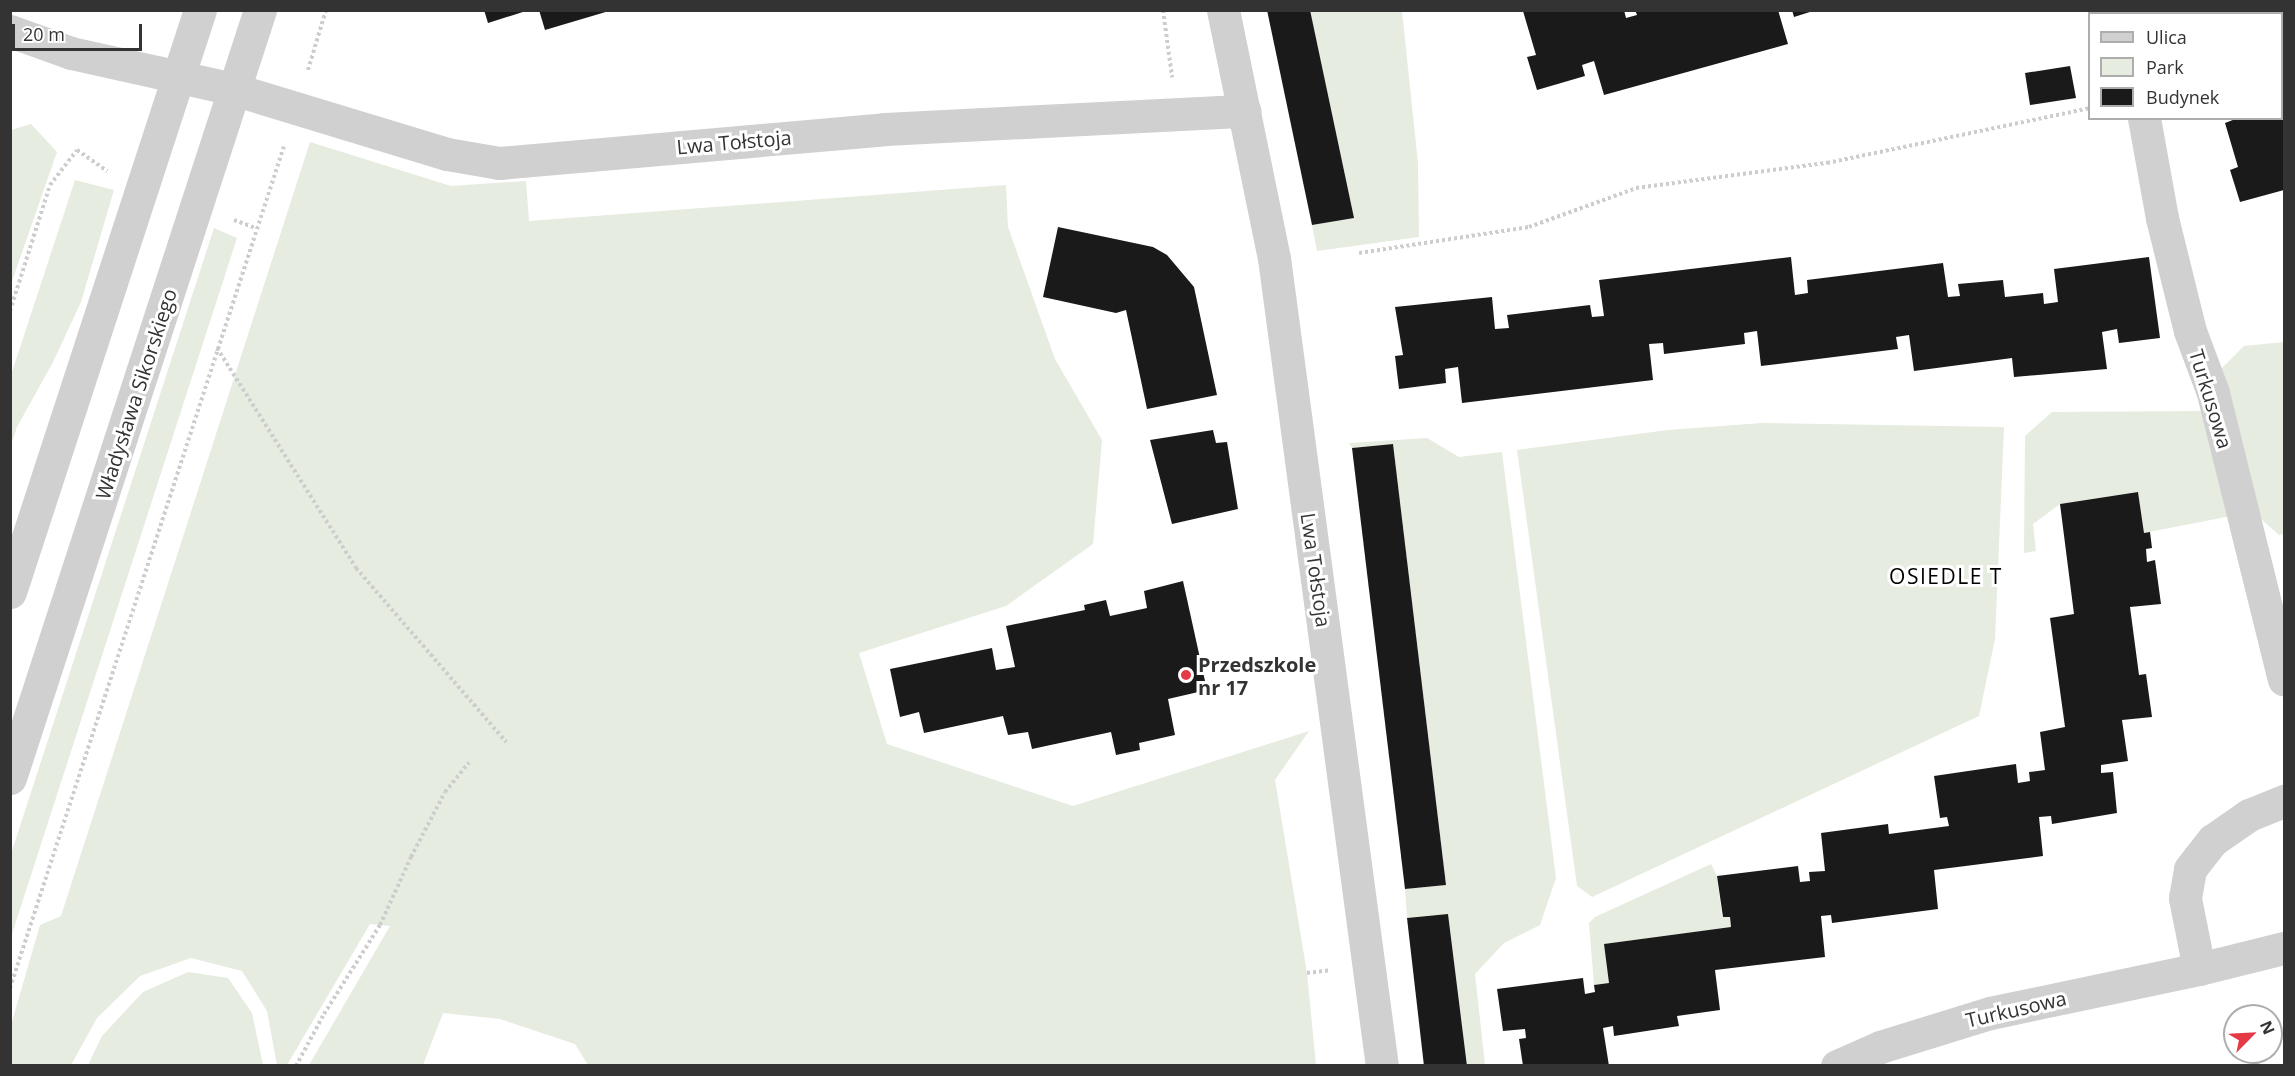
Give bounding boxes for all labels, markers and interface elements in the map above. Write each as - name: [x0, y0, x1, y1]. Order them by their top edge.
- scale bar: [15, 12, 146, 50]
- legend: [2088, 12, 2283, 120]
- text: 20 m: [23, 22, 65, 46]
- text: Ulica: [2146, 25, 2187, 49]
- text: Park: [2146, 55, 2184, 79]
- text: Budynek: [2146, 85, 2219, 109]
- street label: Lwa Tołstoja: [676, 125, 792, 159]
- street label: Władysława Sikorskiego: [91, 286, 181, 502]
- street label: Turkusowa: [2185, 347, 2237, 451]
- street label: Lwa Tołstoja: [1296, 511, 1336, 629]
- district label: OSIEDLE T: [1889, 563, 2003, 589]
- place label: Przedszkole nr 17: [1198, 652, 1316, 699]
- marker: Przedszkole nr 17: [1179, 668, 1193, 682]
- street label: Turkusowa: [1963, 986, 2069, 1032]
- north arrow: [2223, 1004, 2283, 1064]
- text: N: [2255, 1017, 2280, 1038]

